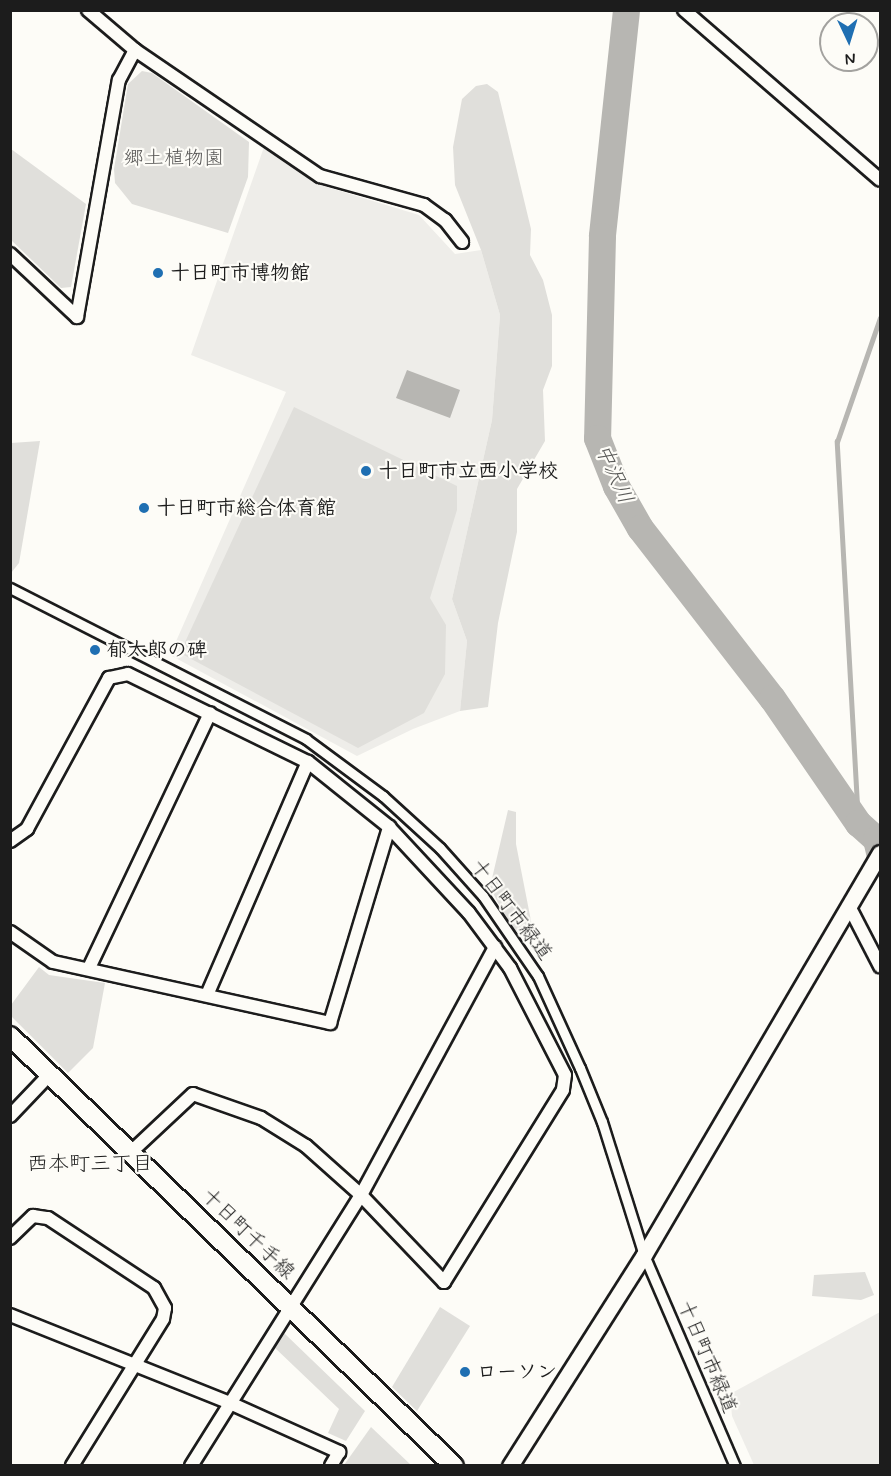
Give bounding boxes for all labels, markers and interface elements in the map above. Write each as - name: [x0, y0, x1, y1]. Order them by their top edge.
- north arrow: [819, 12, 879, 72]
- text: N: [844, 48, 856, 69]
- park label: 郷土植物園: [124, 146, 224, 170]
- place label: 十日町市博物館: [170, 261, 310, 285]
- marker: 十日町市博物館: [151, 266, 165, 280]
- water label: 中沢川: [590, 440, 638, 508]
- place label: 十日町市立西小学校: [378, 459, 558, 483]
- marker: 十日町市立西小学校: [359, 464, 373, 478]
- place label: 十日町市総合体育館: [156, 496, 336, 520]
- marker: 十日町市総合体育館: [137, 501, 151, 515]
- place label: 郁太郎の碑: [107, 638, 207, 662]
- marker: 郁太郎の碑: [88, 643, 102, 657]
- street label: 十日町市緑道: [465, 855, 557, 965]
- district label: 西本町三丁目: [27, 1151, 153, 1177]
- street label: 十日町千手線: [197, 1184, 299, 1284]
- street label: 十日町市緑道: [673, 1297, 741, 1417]
- place label: ローソン: [477, 1360, 557, 1384]
- marker: ローソン: [458, 1365, 472, 1379]

